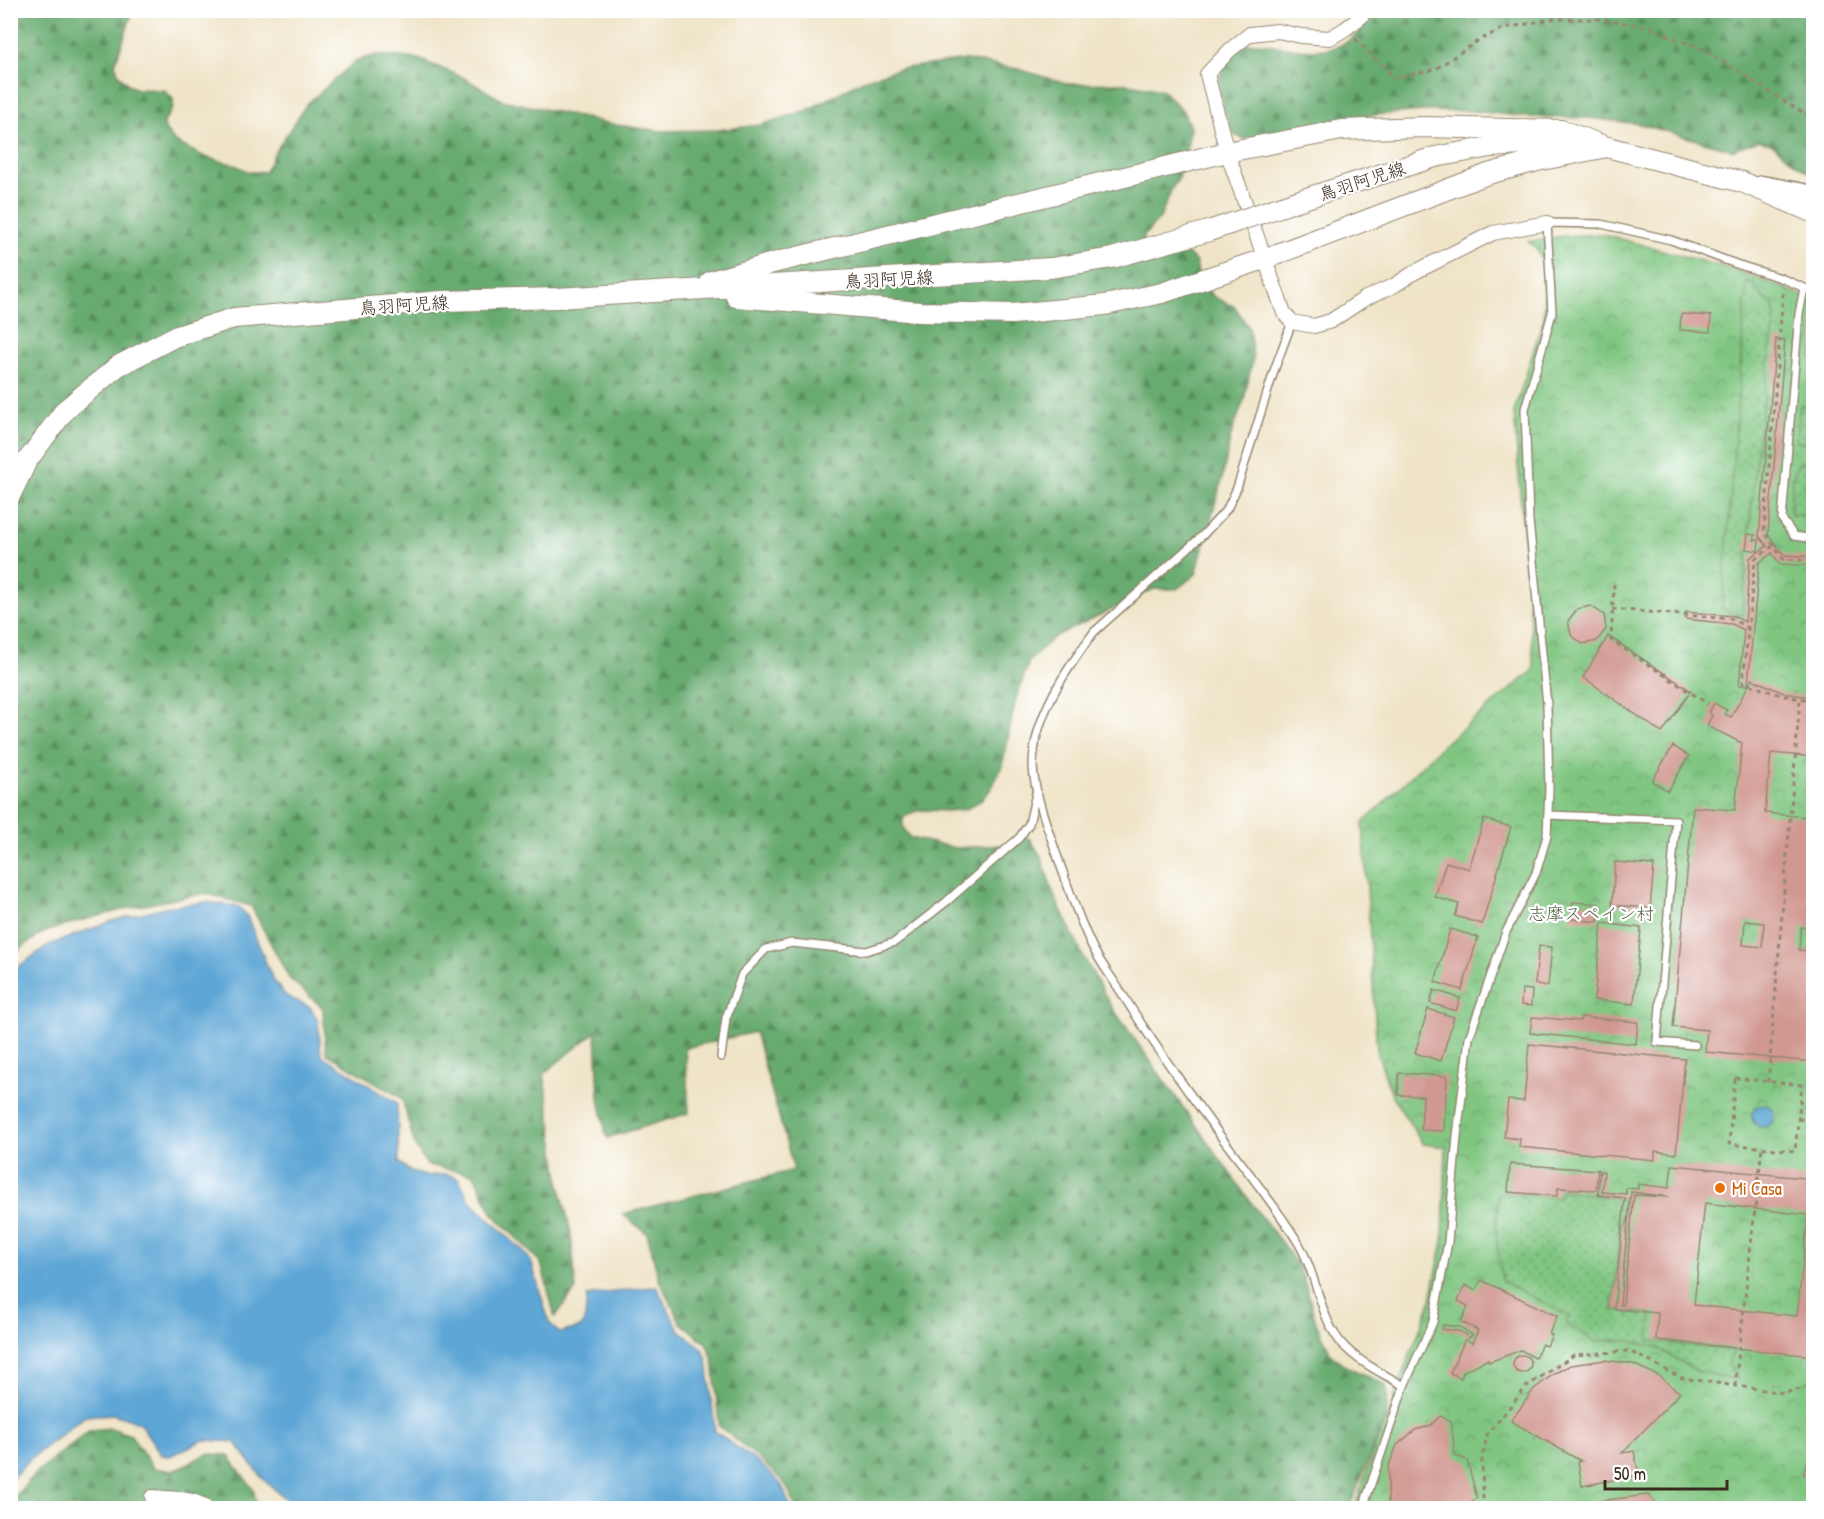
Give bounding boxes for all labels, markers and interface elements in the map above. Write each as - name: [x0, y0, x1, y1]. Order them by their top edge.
- street label: 鳥羽阿児線: [1315, 155, 1409, 207]
- street label: 鳥羽阿児線: [843, 264, 935, 294]
- street label: 鳥羽阿児線: [358, 289, 450, 321]
- park label: 志摩スペイン村: [1528, 901, 1654, 926]
- place label: Mi Casa: [1732, 1176, 1782, 1201]
- marker: Mi Casa: [1713, 1181, 1727, 1195]
- scale bar: [1605, 1453, 1726, 1491]
- text: 50 m: [1614, 1461, 1646, 1486]

